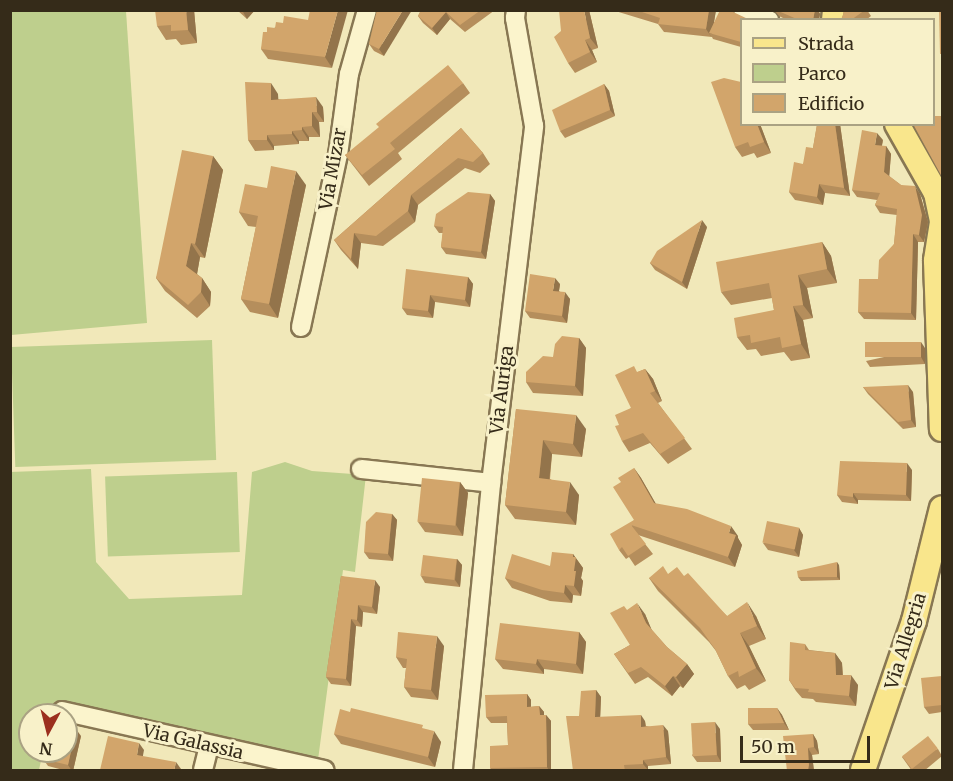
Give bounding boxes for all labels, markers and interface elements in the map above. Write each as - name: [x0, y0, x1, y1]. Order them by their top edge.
- legend: [740, 18, 935, 126]
- text: Strada: [798, 32, 854, 55]
- text: Parco: [798, 62, 846, 85]
- text: Edificio: [798, 92, 864, 115]
- street label: Via Mizar: [315, 126, 351, 212]
- street label: Via Auriga: [486, 344, 518, 436]
- street label: Via Allegria: [881, 590, 931, 692]
- north arrow: [18, 703, 78, 763]
- street label: Via Galassia: [141, 720, 245, 764]
- scale bar: [743, 724, 874, 762]
- text: 50 m: [751, 735, 795, 758]
- text: N: [39, 738, 54, 760]

